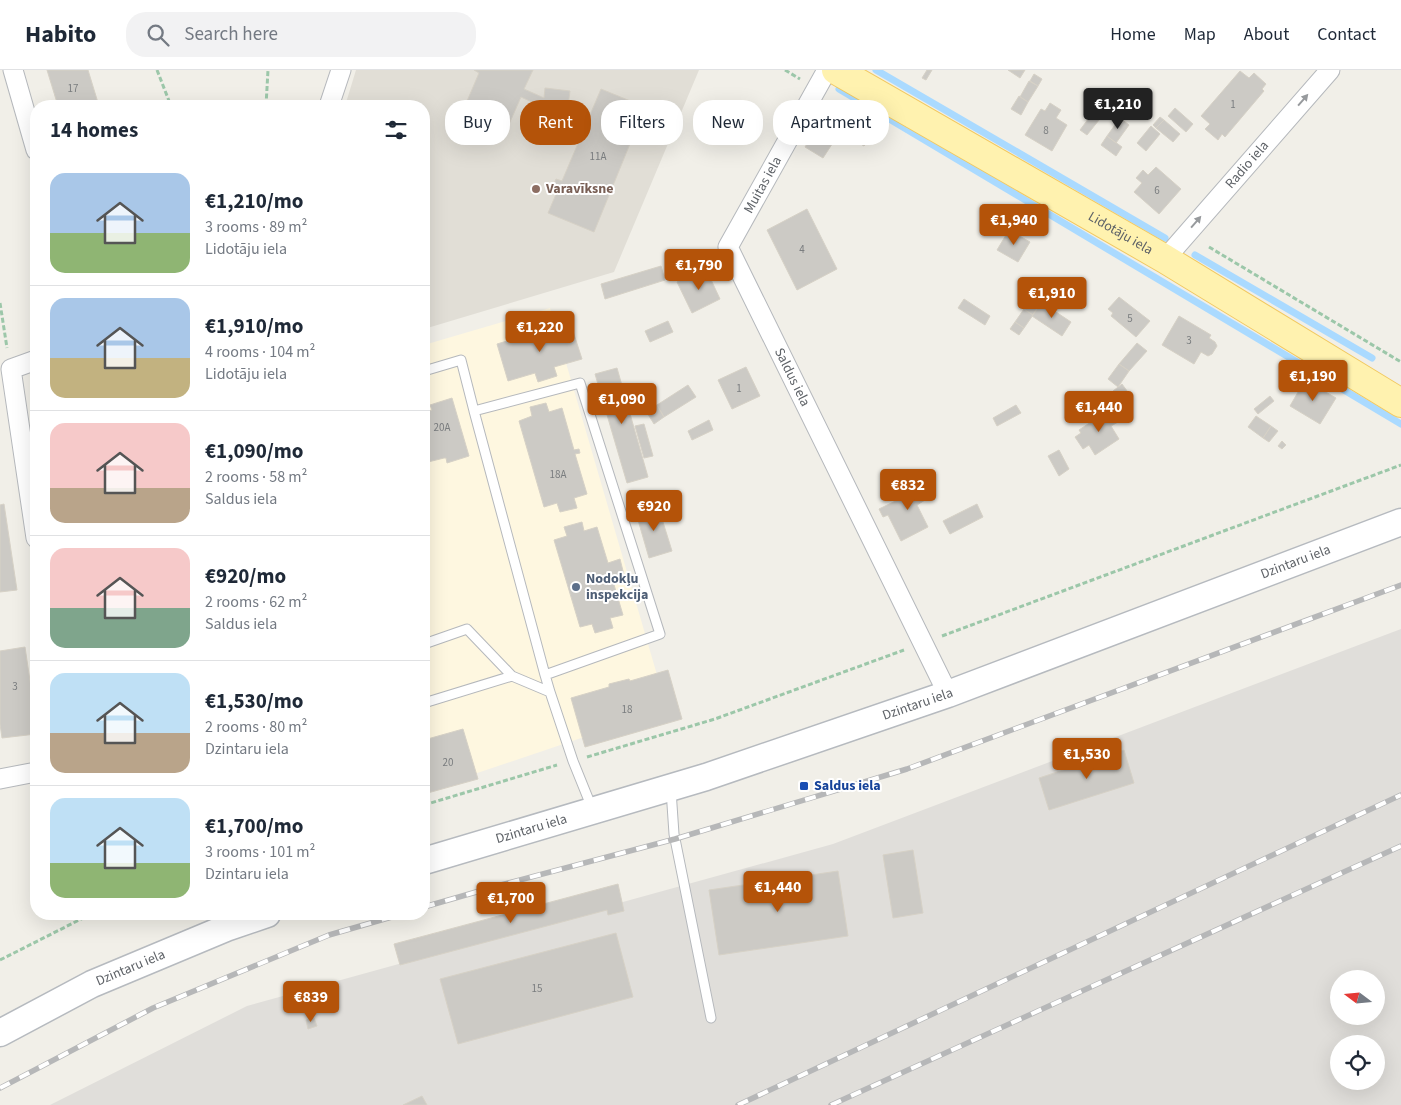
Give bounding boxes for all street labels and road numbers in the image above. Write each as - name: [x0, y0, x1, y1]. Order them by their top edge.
- street label: Radio iela: [1221, 137, 1274, 193]
- street label: Muitas iela: [739, 153, 787, 217]
- street label: Lidotāju iela: [1084, 207, 1157, 260]
- street label: Saldus iela: [769, 344, 815, 410]
- street label: Dzintaru iela: [1258, 540, 1334, 584]
- street label: Dzintaru iela: [880, 683, 956, 726]
- street label: Dzintaru iela: [493, 809, 569, 849]
- street label: Dzintaru iela: [93, 945, 168, 991]

